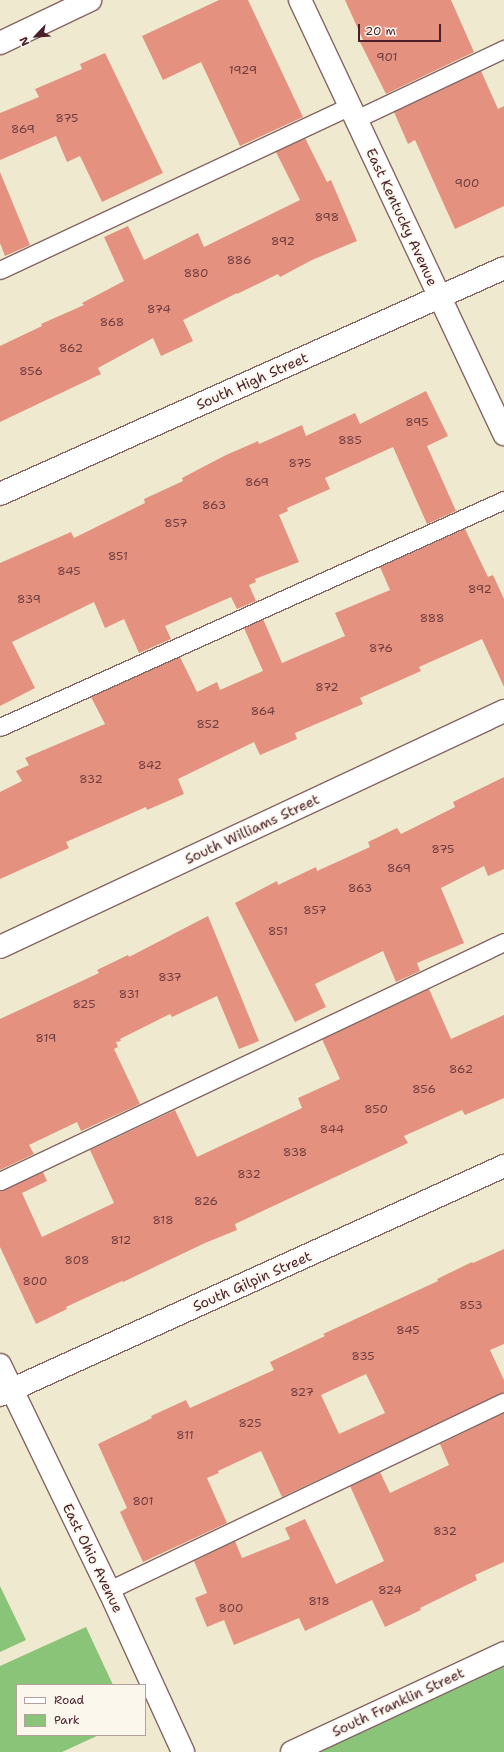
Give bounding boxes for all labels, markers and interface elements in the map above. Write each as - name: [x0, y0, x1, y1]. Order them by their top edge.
- north arrow: [16, 16, 56, 56]
- scale bar: [360, 16, 443, 42]
- text: 20 m: [365, 23, 396, 39]
- text: N: [16, 34, 33, 48]
- house number: 901: [376, 51, 398, 65]
- house number: 1929: [229, 64, 257, 78]
- house number: 875: [56, 112, 78, 126]
- house number: 869: [11, 123, 35, 137]
- street label: East Kentucky Avenue: [363, 145, 441, 289]
- house number: 900: [455, 177, 479, 191]
- house number: 898: [315, 211, 339, 225]
- house number: 892: [271, 235, 295, 249]
- house number: 886: [227, 254, 251, 268]
- house number: 880: [184, 267, 208, 281]
- house number: 874: [147, 303, 171, 317]
- house number: 868: [100, 316, 124, 330]
- house number: 862: [59, 342, 83, 356]
- street label: South High Street: [193, 349, 311, 413]
- house number: 856: [19, 365, 43, 379]
- house number: 895: [405, 416, 429, 430]
- house number: 885: [338, 434, 362, 448]
- house number: 875: [289, 457, 311, 471]
- house number: 869: [245, 476, 269, 490]
- house number: 863: [202, 499, 226, 513]
- house number: 857: [164, 517, 188, 531]
- house number: 851: [108, 550, 128, 564]
- house number: 845: [57, 565, 81, 579]
- house number: 892: [468, 583, 492, 597]
- house number: 839: [17, 593, 41, 607]
- house number: 888: [420, 612, 444, 626]
- house number: 876: [369, 642, 393, 656]
- house number: 872: [315, 681, 339, 695]
- house number: 864: [251, 705, 275, 719]
- house number: 852: [196, 718, 220, 732]
- house number: 842: [138, 759, 162, 773]
- house number: 832: [79, 773, 103, 787]
- street label: South Williams Street: [182, 790, 322, 868]
- house number: 875: [432, 843, 454, 857]
- house number: 869: [387, 862, 411, 876]
- house number: 863: [348, 882, 372, 896]
- house number: 857: [303, 904, 327, 918]
- house number: 851: [268, 925, 288, 939]
- house number: 837: [158, 971, 182, 985]
- house number: 831: [119, 988, 139, 1002]
- house number: 825: [72, 998, 96, 1012]
- house number: 819: [36, 1032, 56, 1046]
- house number: 862: [449, 1063, 473, 1077]
- house number: 856: [412, 1083, 436, 1097]
- house number: 850: [364, 1103, 388, 1117]
- house number: 844: [320, 1123, 344, 1137]
- house number: 838: [283, 1146, 307, 1160]
- house number: 832: [237, 1168, 261, 1182]
- house number: 826: [194, 1195, 218, 1209]
- house number: 818: [152, 1214, 174, 1228]
- house number: 812: [111, 1234, 131, 1248]
- street label: South Gilpin Street: [190, 1247, 314, 1315]
- house number: 808: [65, 1254, 89, 1268]
- house number: 800: [23, 1275, 47, 1289]
- house number: 853: [459, 1299, 483, 1313]
- house number: 845: [396, 1324, 420, 1338]
- house number: 835: [351, 1350, 375, 1364]
- house number: 827: [290, 1386, 314, 1400]
- house number: 825: [238, 1417, 262, 1431]
- house number: 811: [176, 1429, 194, 1443]
- house number: 801: [132, 1495, 154, 1509]
- street label: East Ohio Avenue: [59, 1501, 127, 1615]
- house number: 832: [433, 1525, 457, 1539]
- house number: 824: [378, 1584, 402, 1598]
- house number: 818: [308, 1595, 330, 1609]
- house number: 800: [219, 1602, 243, 1616]
- street label: South Franklin Street: [329, 1664, 467, 1740]
- legend: [16, 1684, 146, 1736]
- text: Road: [54, 1692, 84, 1708]
- text: Park: [54, 1712, 80, 1728]

